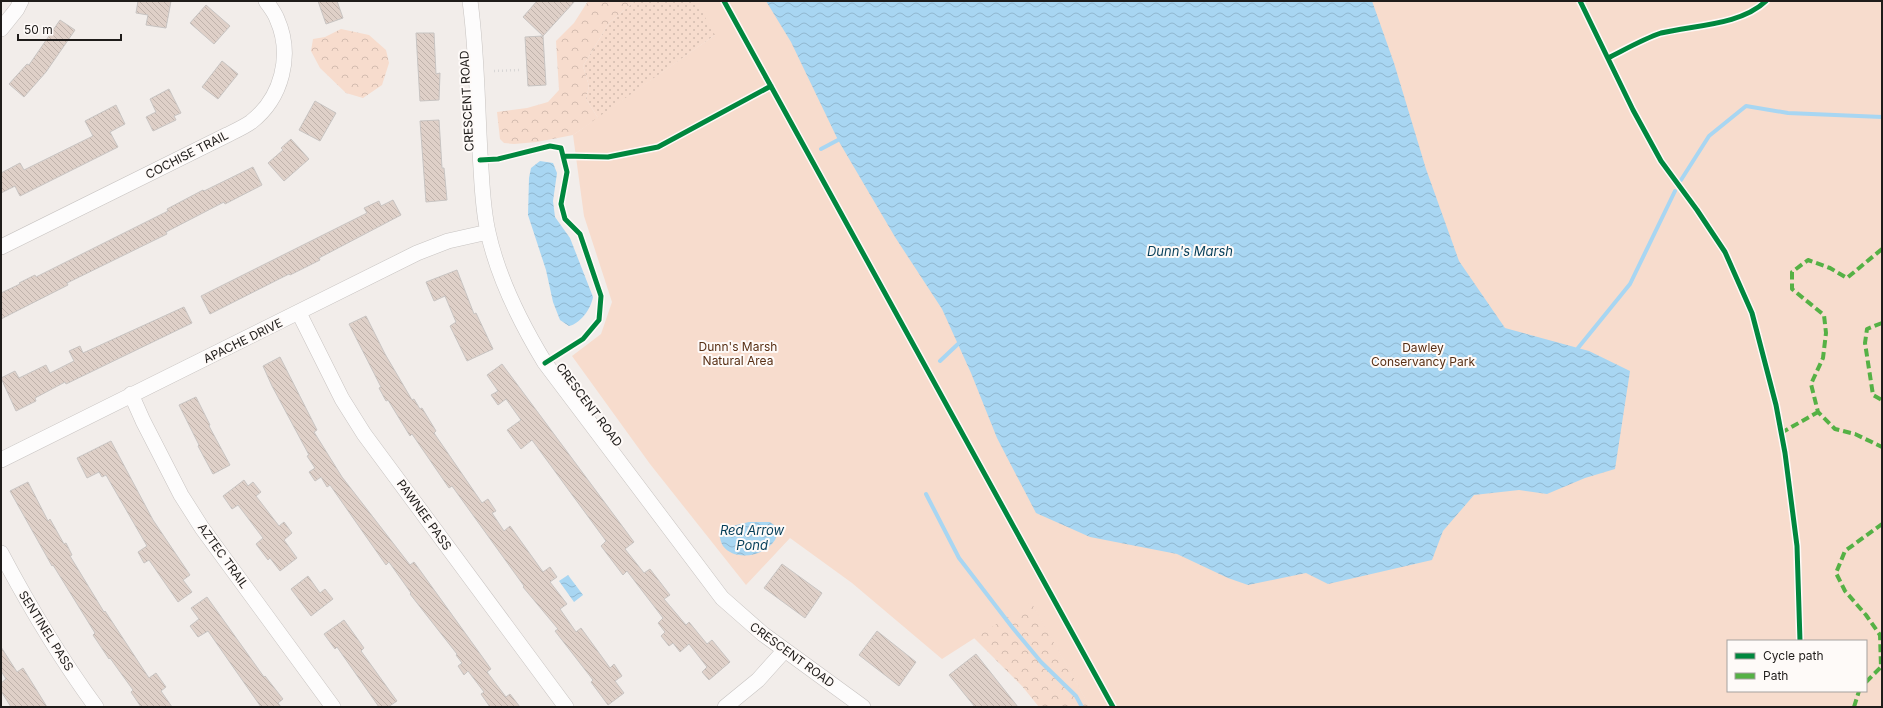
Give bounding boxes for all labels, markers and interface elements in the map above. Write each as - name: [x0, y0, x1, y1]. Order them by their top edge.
- scale bar: [18, 16, 121, 42]
- text: 50 m: [24, 22, 53, 37]
- street label: CRESCENT ROAD: [456, 50, 477, 152]
- street label: COCHISE TRAIL: [143, 127, 231, 182]
- water label: Dunn's Marsh: [1147, 243, 1233, 259]
- street label: APACHE DRIVE: [201, 315, 285, 366]
- park label: Dunn's Marsh Natural Area: [699, 339, 777, 368]
- park label: Dawley Conservancy Park: [1371, 340, 1475, 369]
- street label: CRESCENT ROAD: [553, 360, 626, 450]
- street label: PAWNEE PASS: [394, 477, 455, 553]
- street label: AZTEC TRAIL: [195, 520, 252, 591]
- water label: Red Arrow Pond: [720, 522, 784, 553]
- street label: SENTINEL PASS: [16, 588, 77, 674]
- street label: CRESCENT ROAD: [747, 619, 838, 690]
- legend: [1727, 640, 1867, 692]
- text: Cycle path: [1763, 648, 1824, 663]
- text: Path: [1763, 668, 1788, 683]

